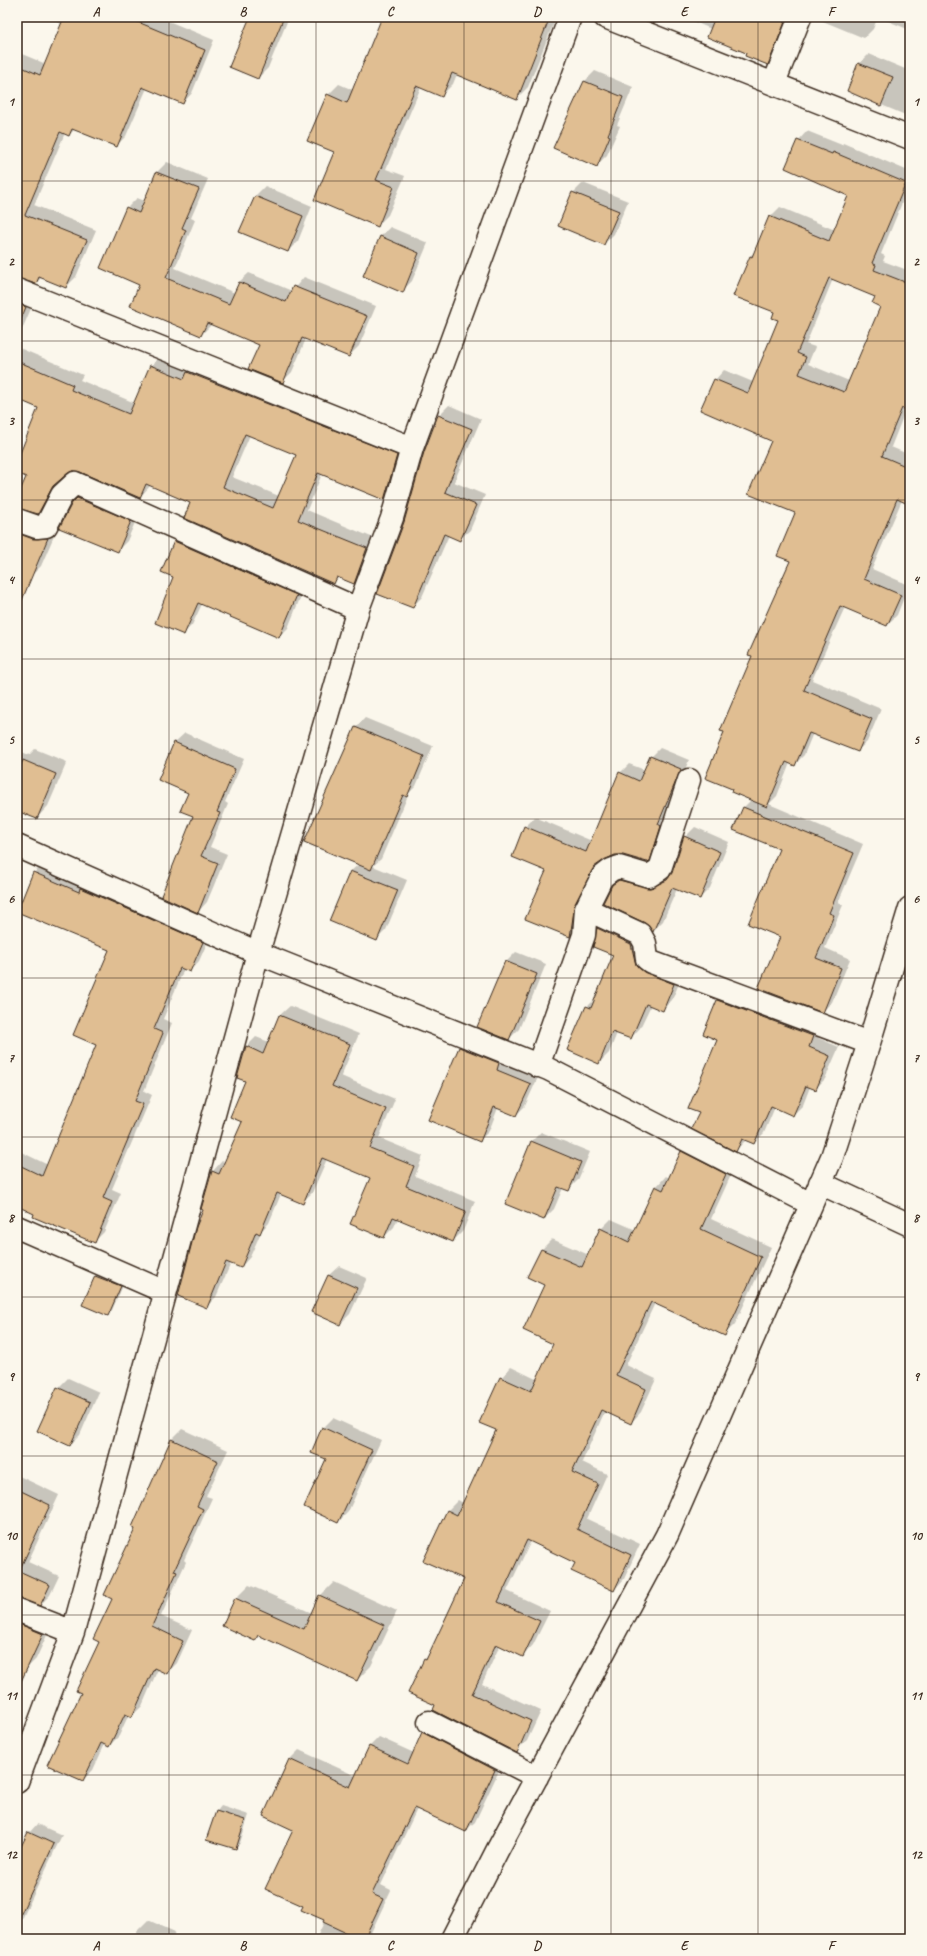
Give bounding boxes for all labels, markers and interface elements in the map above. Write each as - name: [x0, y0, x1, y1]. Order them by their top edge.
- text: A: [93, 4, 101, 20]
- text: B: [240, 4, 248, 20]
- text: C: [387, 4, 395, 20]
- text: D: [533, 4, 542, 20]
- text: E: [681, 4, 690, 20]
- text: F: [828, 4, 837, 20]
- text: 1: [8, 94, 16, 110]
- text: 1: [913, 94, 921, 110]
- text: 2: [8, 254, 15, 270]
- text: 2: [913, 254, 920, 270]
- text: 3: [8, 413, 15, 429]
- text: 3: [913, 413, 920, 429]
- text: 4: [8, 572, 16, 588]
- text: 4: [913, 572, 921, 588]
- text: 5: [8, 732, 15, 748]
- text: 5: [913, 732, 920, 748]
- text: 6: [8, 891, 15, 907]
- text: 6: [913, 891, 920, 907]
- text: 7: [8, 1050, 15, 1066]
- text: 7: [913, 1050, 920, 1066]
- text: 8: [8, 1210, 16, 1226]
- text: 8: [913, 1210, 921, 1226]
- text: 9: [8, 1369, 15, 1385]
- text: 9: [913, 1369, 920, 1385]
- text: 10: [5, 1528, 18, 1544]
- text: 10: [910, 1528, 923, 1544]
- text: 11: [5, 1688, 19, 1704]
- text: 11: [910, 1688, 924, 1704]
- text: 12: [5, 1847, 18, 1863]
- text: 12: [910, 1847, 923, 1863]
- text: A: [93, 1938, 101, 1954]
- text: B: [240, 1938, 248, 1954]
- text: C: [387, 1938, 395, 1954]
- text: D: [533, 1938, 542, 1954]
- text: E: [681, 1938, 690, 1954]
- text: F: [828, 1938, 837, 1954]

